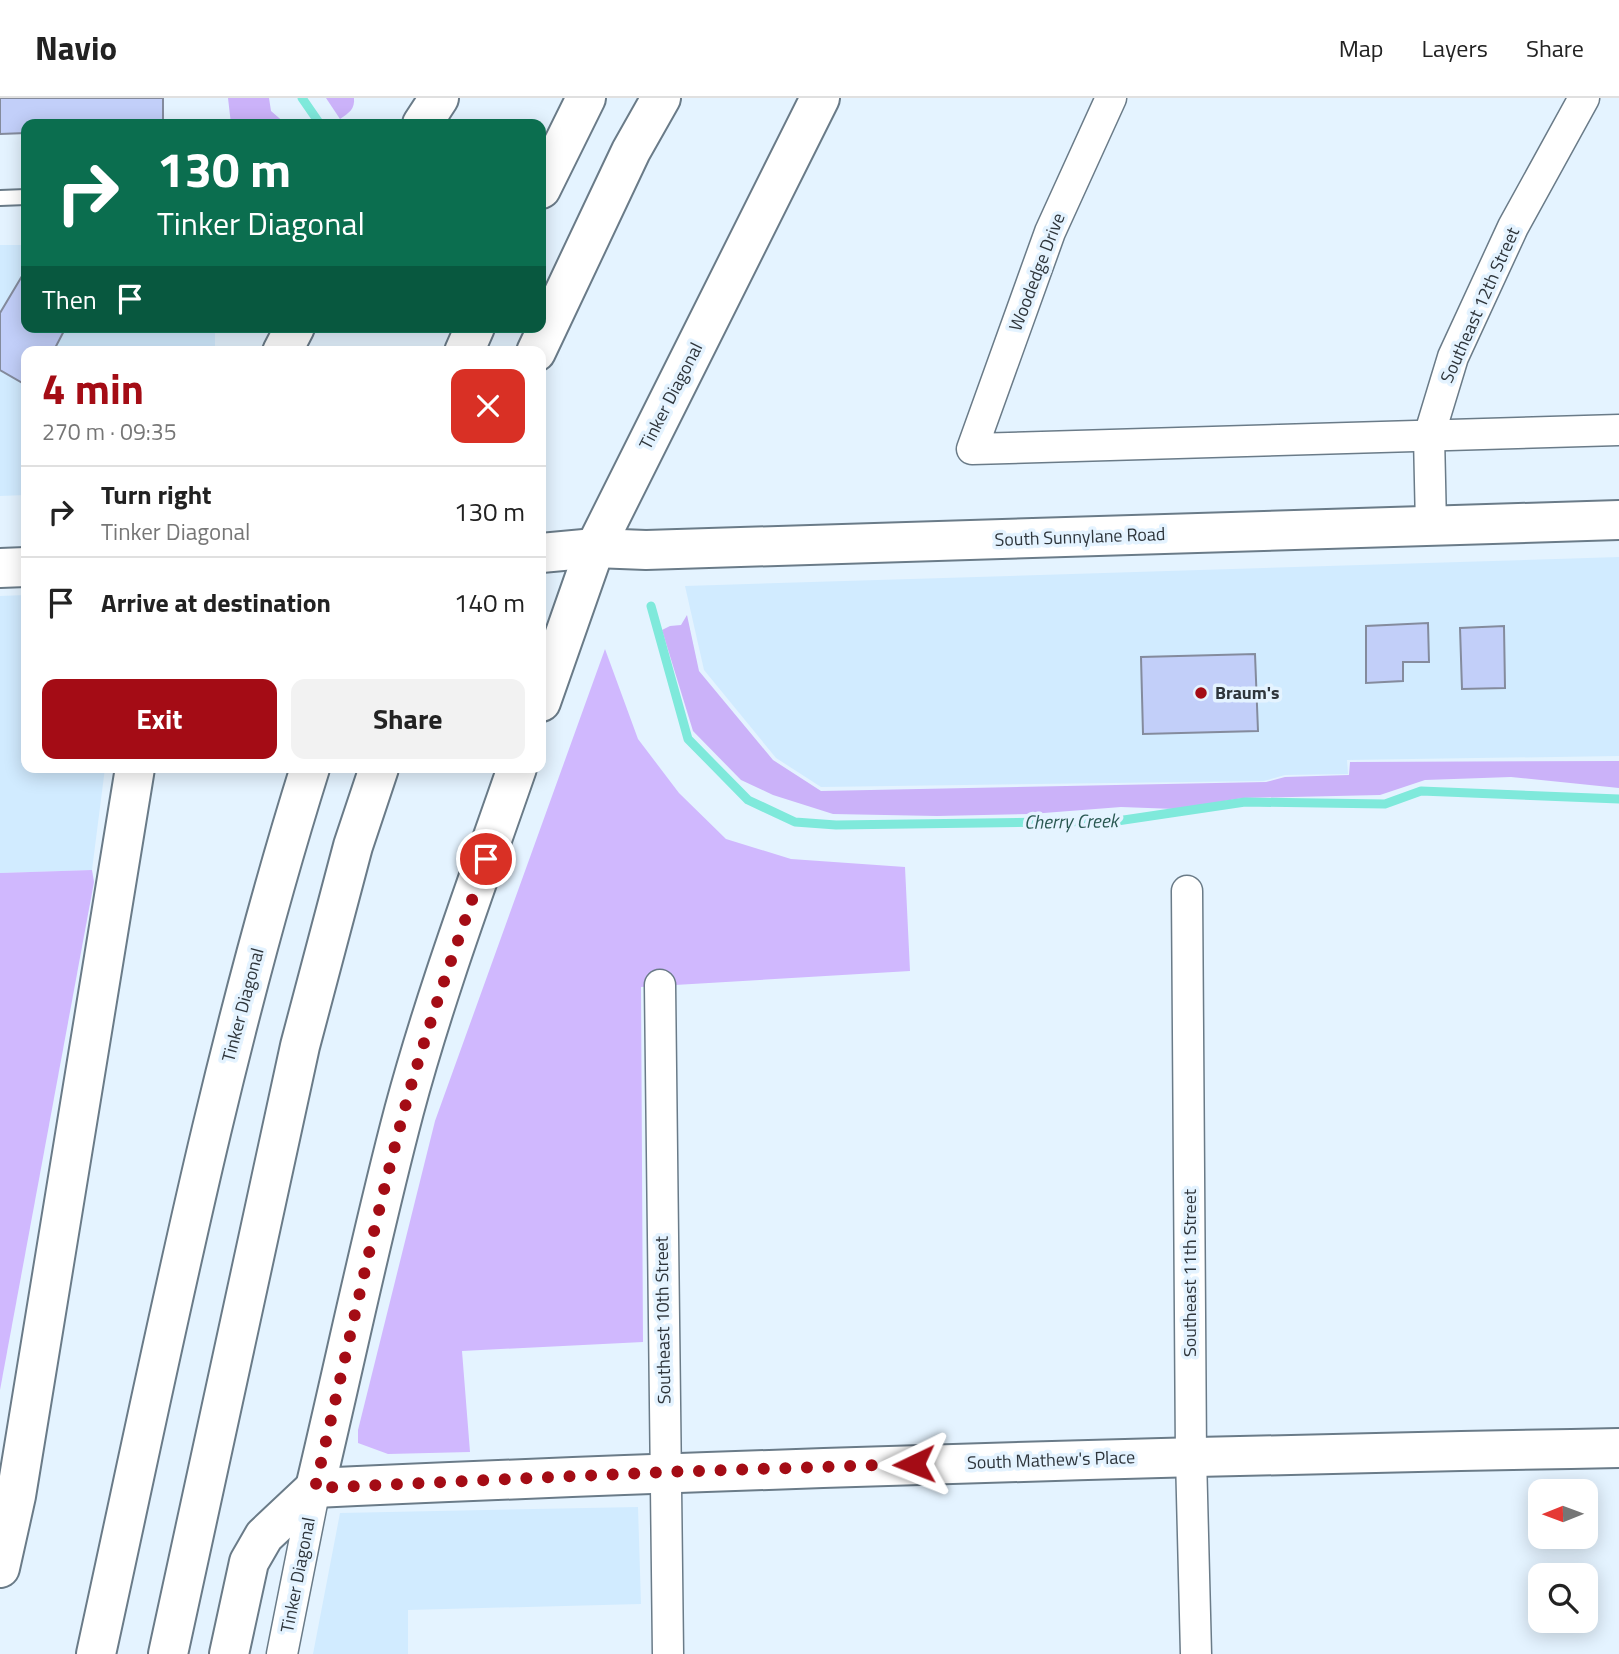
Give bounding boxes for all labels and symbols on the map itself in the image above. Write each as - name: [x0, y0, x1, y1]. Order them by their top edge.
- street label: Woodedge Drive: [1002, 209, 1071, 335]
- street label: Southeast 12th Street: [1433, 222, 1526, 387]
- street label: Tinker Diagonal: [632, 338, 709, 454]
- street label: South Sunnylane Road: [994, 520, 1166, 553]
- place label: Braum's: [1215, 679, 1280, 706]
- marker: Braum's: [1193, 685, 1209, 701]
- water label: Cherry Creek: [1024, 805, 1121, 836]
- pin: [456, 829, 516, 889]
- street label: Tinker Diagonal: [214, 945, 271, 1065]
- street label: Southeast 11th Street: [1176, 1188, 1203, 1357]
- street label: Southeast 10th Street: [648, 1235, 677, 1404]
- position arrow: [877, 1427, 951, 1501]
- street label: South Mathew's Place: [966, 1443, 1136, 1476]
- north arrow: [1528, 1479, 1598, 1549]
- street label: Tinker Diagonal: [273, 1515, 322, 1635]

